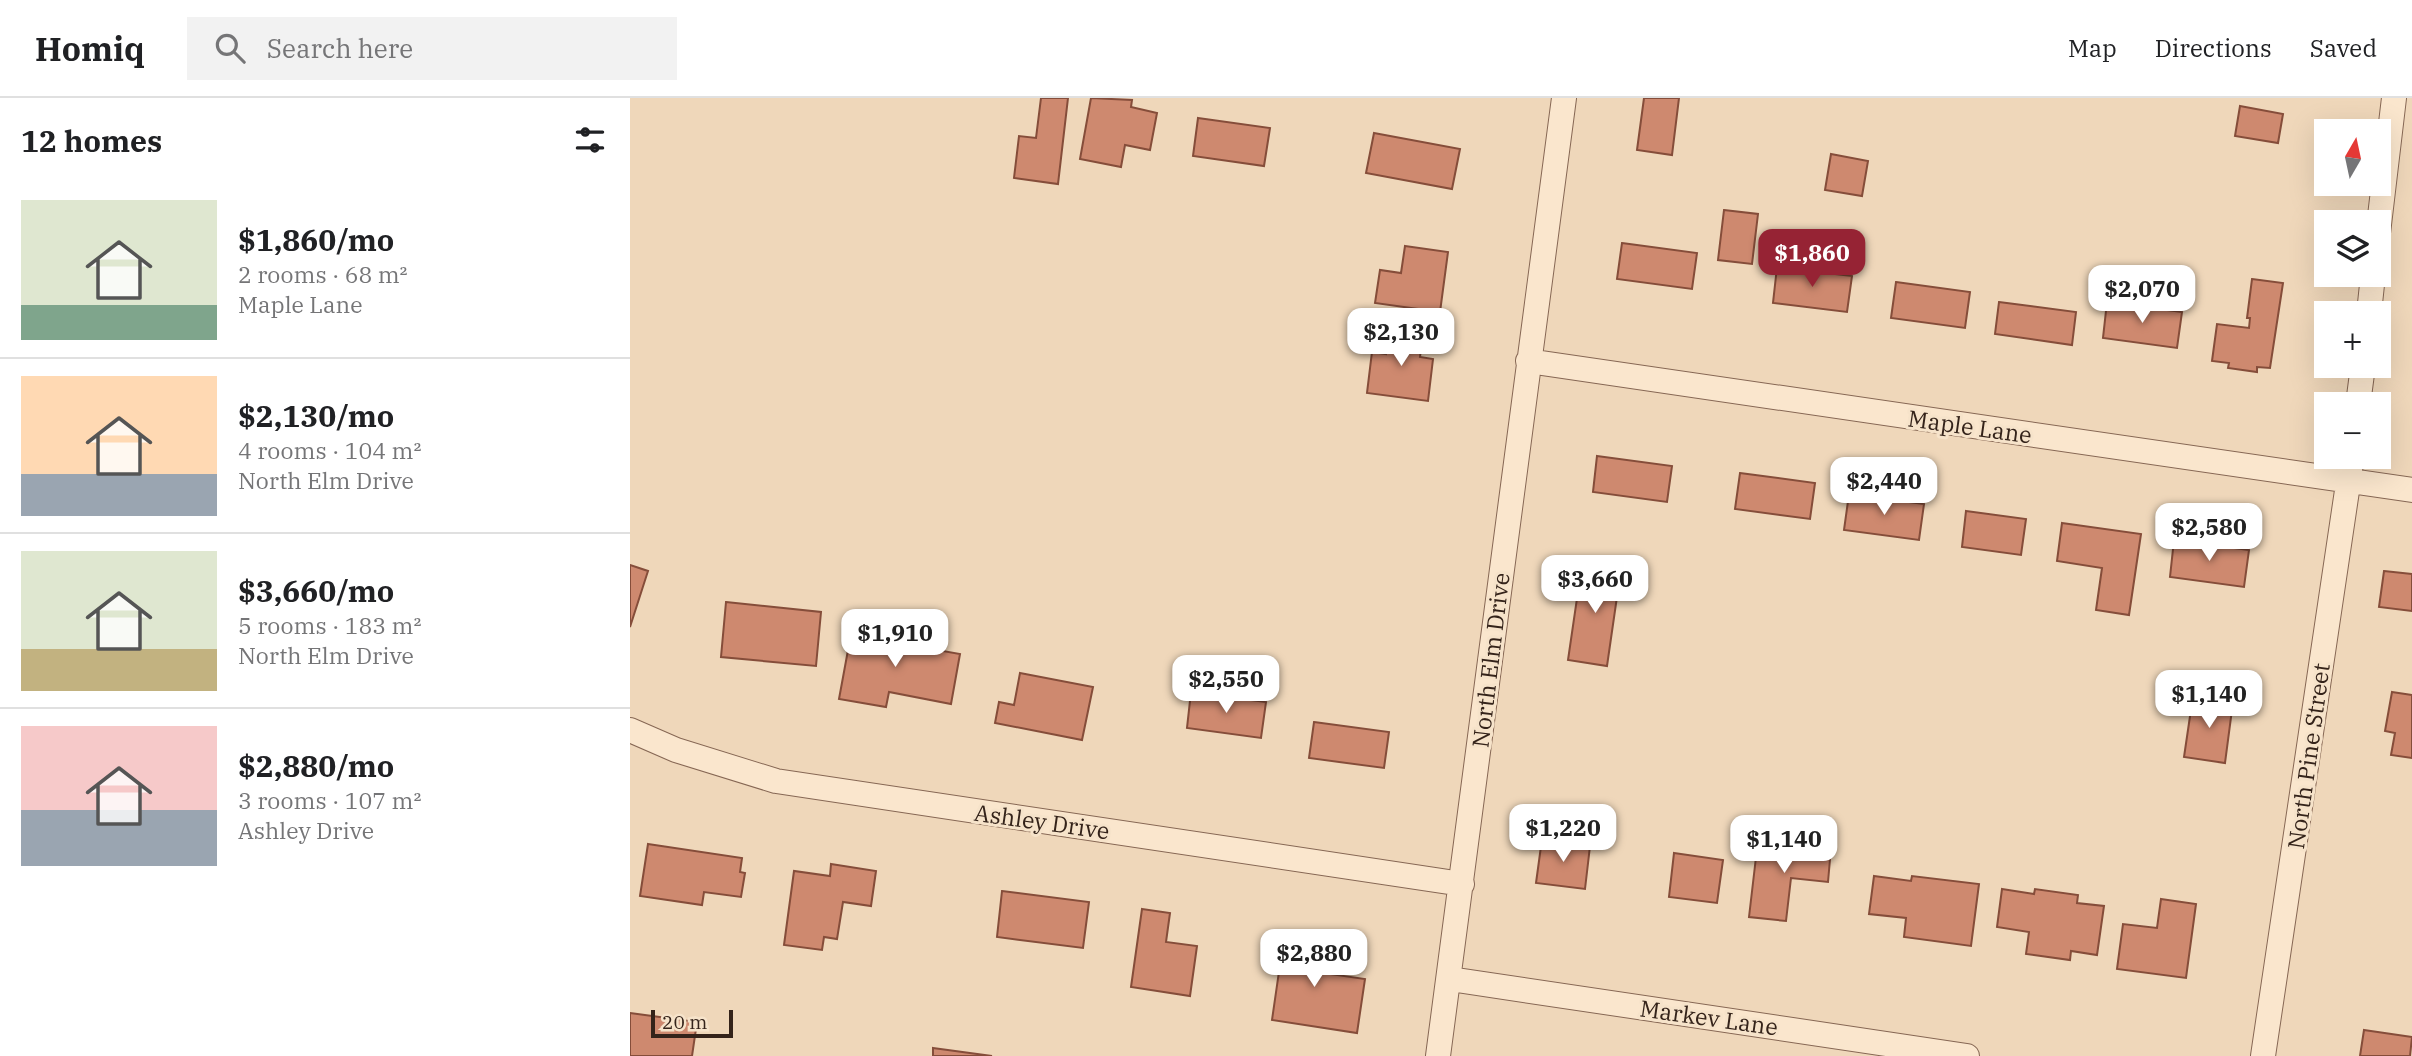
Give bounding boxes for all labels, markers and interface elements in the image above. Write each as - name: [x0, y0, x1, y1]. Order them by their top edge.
- search box: [187, 17, 677, 80]
- text: Homiq: [35, 27, 145, 70]
- icon: search: [211, 29, 249, 67]
- text: Search here: [267, 31, 413, 65]
- text: Map: [2068, 32, 2117, 64]
- text: Directions: [2155, 32, 2272, 64]
- text: Saved: [2310, 32, 2377, 64]
- north arrow: [2314, 119, 2390, 196]
- map controls: [2314, 119, 2391, 469]
- text: 12 homes: [21, 121, 162, 160]
- icon: filters: [571, 121, 609, 159]
- button: layers: [2314, 210, 2391, 287]
- text: $1,860/mo: [238, 220, 394, 259]
- icon: home: [77, 228, 161, 312]
- pin: $1,860: [1755, 230, 1869, 289]
- text: $1,860: [1774, 237, 1850, 267]
- text: 2 rooms · 68 m²: [238, 259, 408, 289]
- pin: $2,070: [2085, 266, 2199, 325]
- text: $2,070: [2104, 273, 2180, 303]
- text: Maple Lane: [238, 289, 363, 319]
- button: +: [2314, 301, 2391, 378]
- pin: $2,130: [1344, 308, 1458, 368]
- text: $2,130: [1363, 316, 1439, 346]
- button: −: [2314, 392, 2391, 469]
- text: $2,130/mo: [238, 396, 394, 435]
- street label: Maple Lane: [1906, 402, 2034, 450]
- icon: home: [77, 404, 161, 488]
- text: 4 rooms · 104 m²: [238, 435, 421, 465]
- pin: $2,440: [1827, 458, 1941, 517]
- text: North Elm Drive: [238, 465, 414, 495]
- text: $2,440: [1846, 465, 1922, 495]
- pin: $2,580: [2152, 504, 2266, 563]
- text: $2,580: [2171, 511, 2247, 541]
- pin: $3,660: [1538, 556, 1652, 615]
- text: $3,660: [1557, 563, 1633, 593]
- text: $3,660/mo: [238, 571, 394, 610]
- street label: North Elm Drive: [1464, 571, 1516, 749]
- icon: home: [77, 579, 161, 663]
- text: 5 rooms · 183 m²: [238, 610, 421, 640]
- pin: $1,910: [838, 610, 952, 669]
- text: $1,910: [857, 617, 933, 647]
- text: North Elm Drive: [238, 640, 414, 670]
- pin: $2,550: [1169, 656, 1283, 715]
- street label: North Pine Street: [2280, 661, 2336, 851]
- text: $2,550: [1188, 663, 1264, 693]
- pin: $1,140: [2152, 670, 2266, 730]
- text: $1,140: [2171, 678, 2247, 708]
- text: $2,880/mo: [238, 746, 394, 785]
- icon: home: [77, 754, 161, 838]
- text: 3 rooms · 107 m²: [238, 785, 421, 815]
- street label: Ashley Drive: [973, 797, 1111, 845]
- pin: $1,220: [1506, 804, 1620, 864]
- text: $1,220: [1525, 812, 1601, 842]
- text: Ashley Drive: [238, 815, 374, 845]
- pin: $1,140: [1727, 816, 1841, 875]
- text: $1,140: [1746, 823, 1822, 853]
- pin: $2,880: [1257, 930, 1371, 989]
- text: $2,880: [1276, 937, 1352, 967]
- street label: Markev Lane: [1638, 992, 1780, 1042]
- scale bar: [651, 1007, 733, 1039]
- text: 20 m: [662, 1010, 707, 1034]

